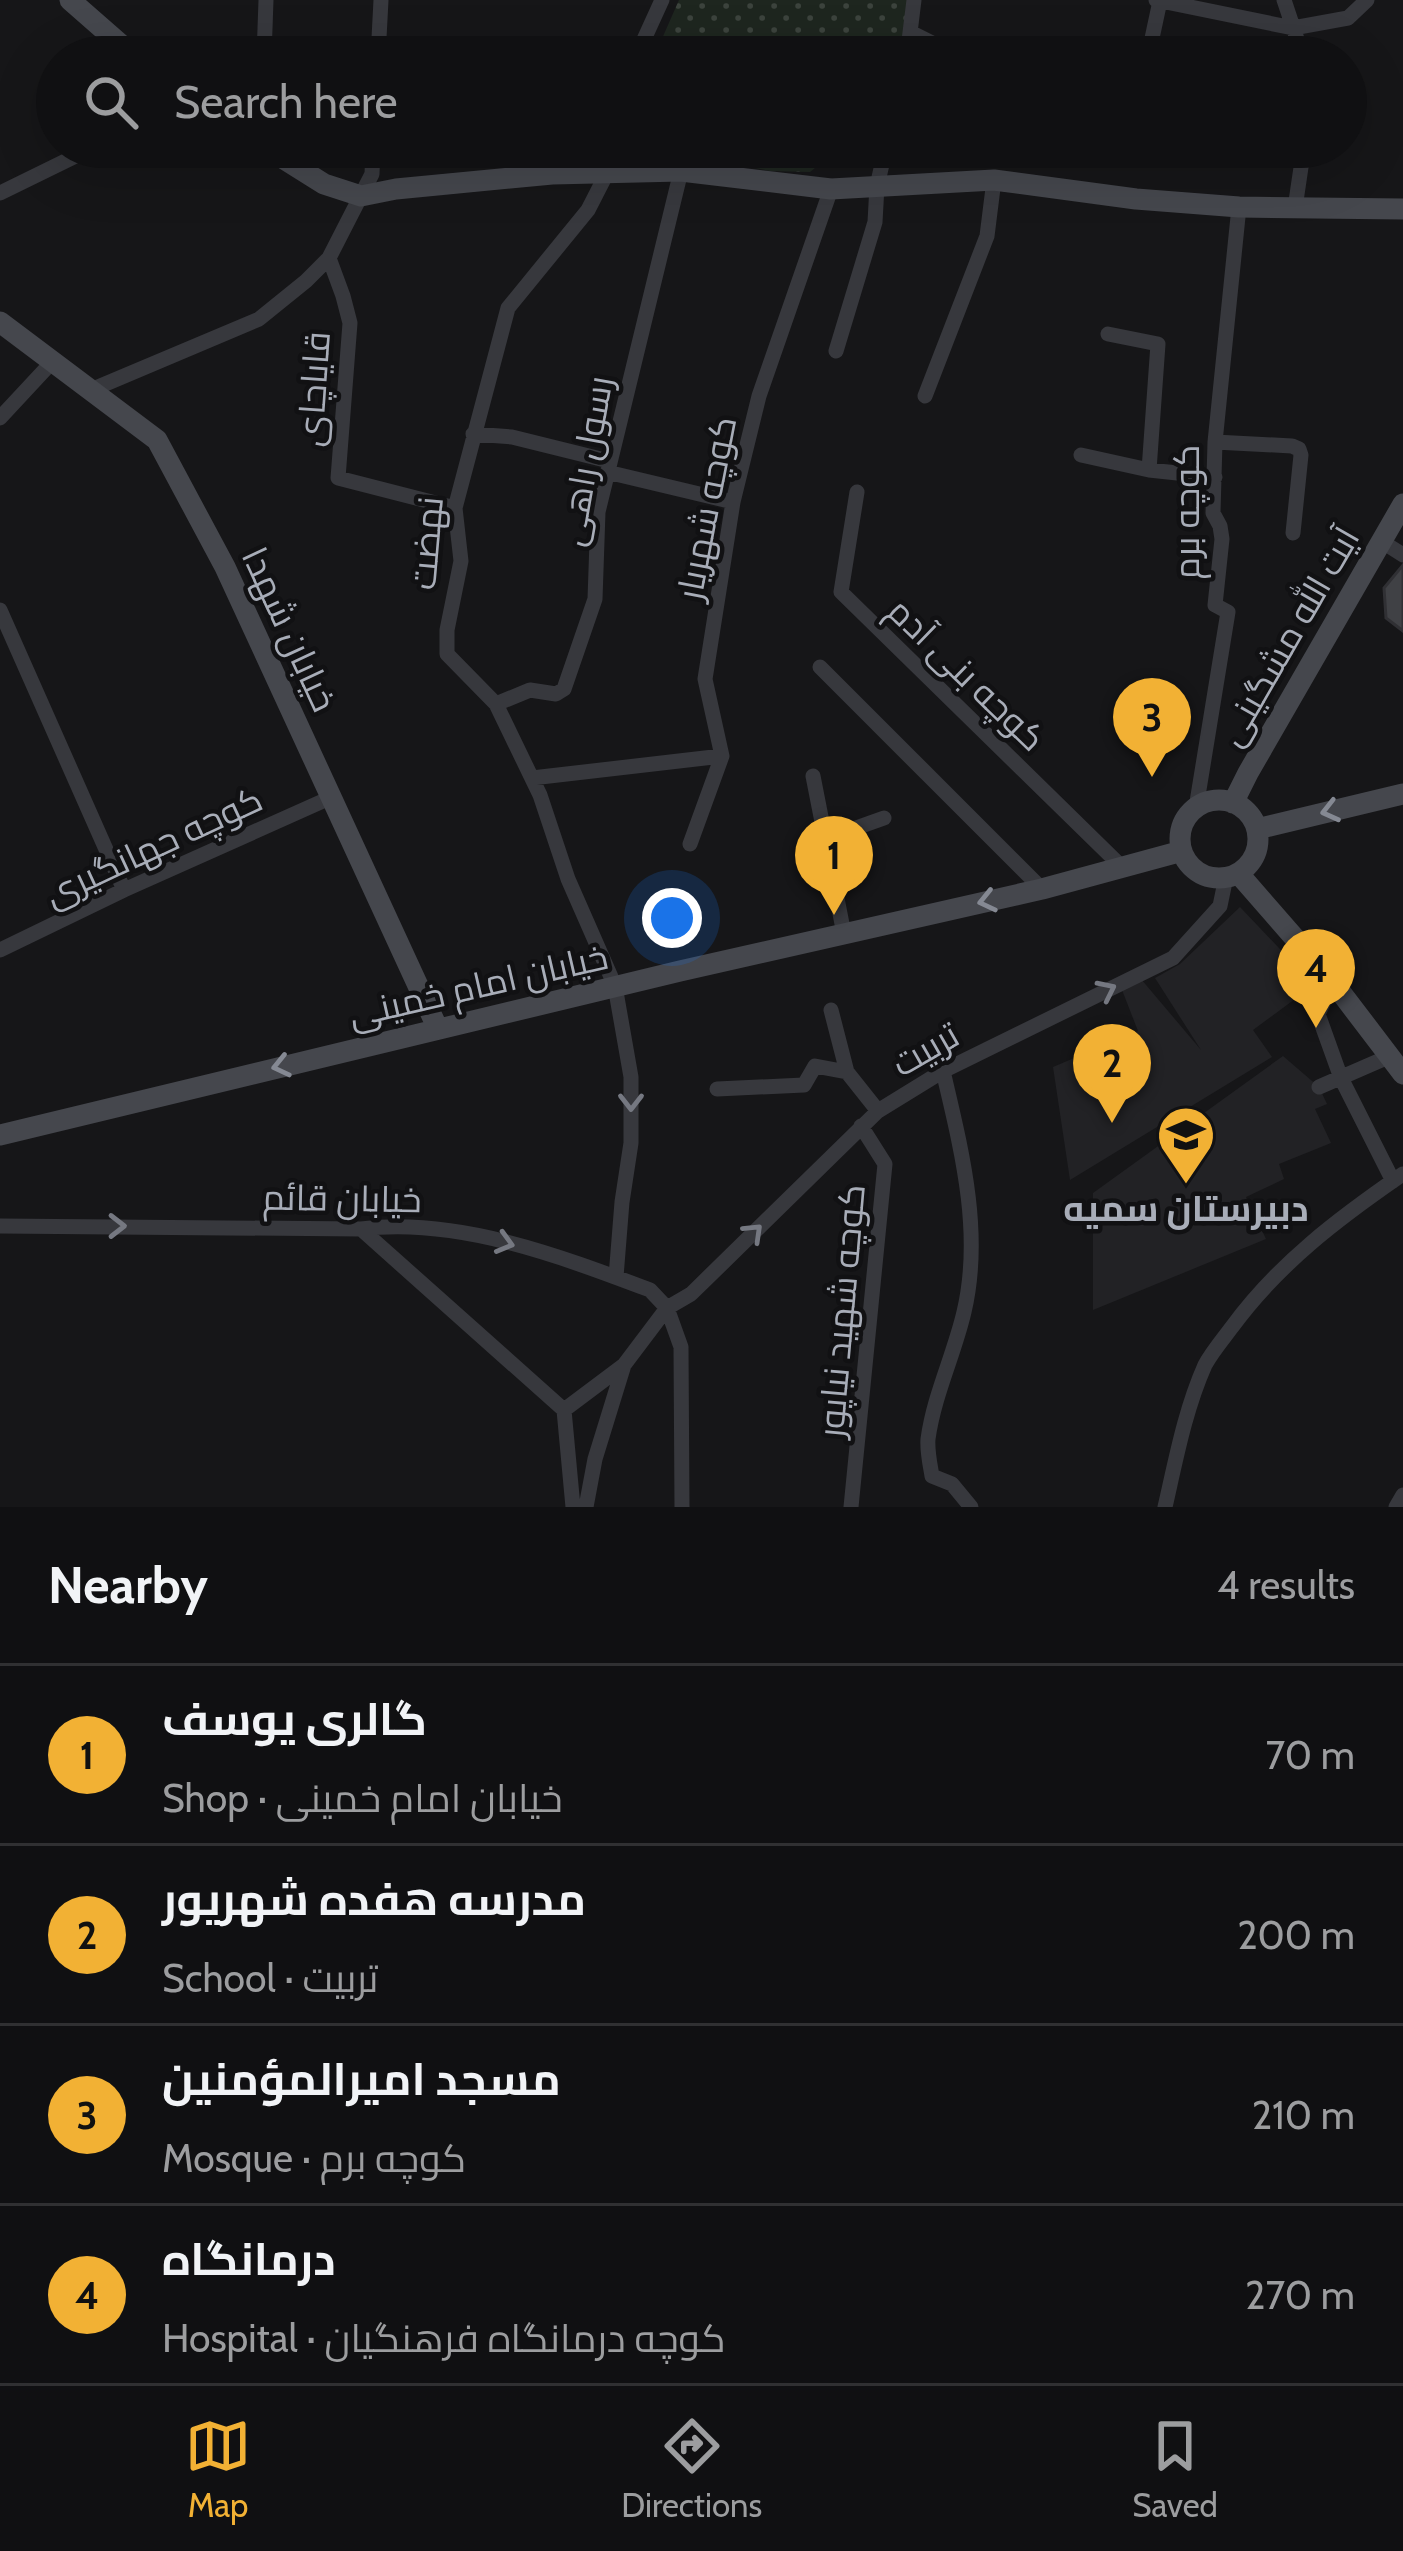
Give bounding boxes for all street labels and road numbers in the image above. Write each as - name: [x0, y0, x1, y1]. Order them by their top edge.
- street label: قایاچای: [287, 330, 341, 448]
- street label: رسول راهی: [548, 373, 622, 549]
- street label: کوچه شهریار: [666, 412, 747, 606]
- street label: کوچه برم: [1164, 444, 1211, 580]
- street label: نهضت: [400, 495, 452, 591]
- street label: آیت الله مشگینی: [1207, 518, 1368, 753]
- street label: خیابان شهدا: [233, 540, 347, 718]
- street label: کوچه بنی آدم: [877, 588, 1055, 762]
- street label: کوچه جهانگیری: [37, 776, 270, 917]
- street label: خیابان امام خمینی: [344, 934, 613, 1039]
- street label: تربیت: [884, 1012, 967, 1086]
- street label: خیابان قائم: [262, 1175, 422, 1224]
- street label: کوچه شهید نیاپور: [808, 1182, 876, 1442]

